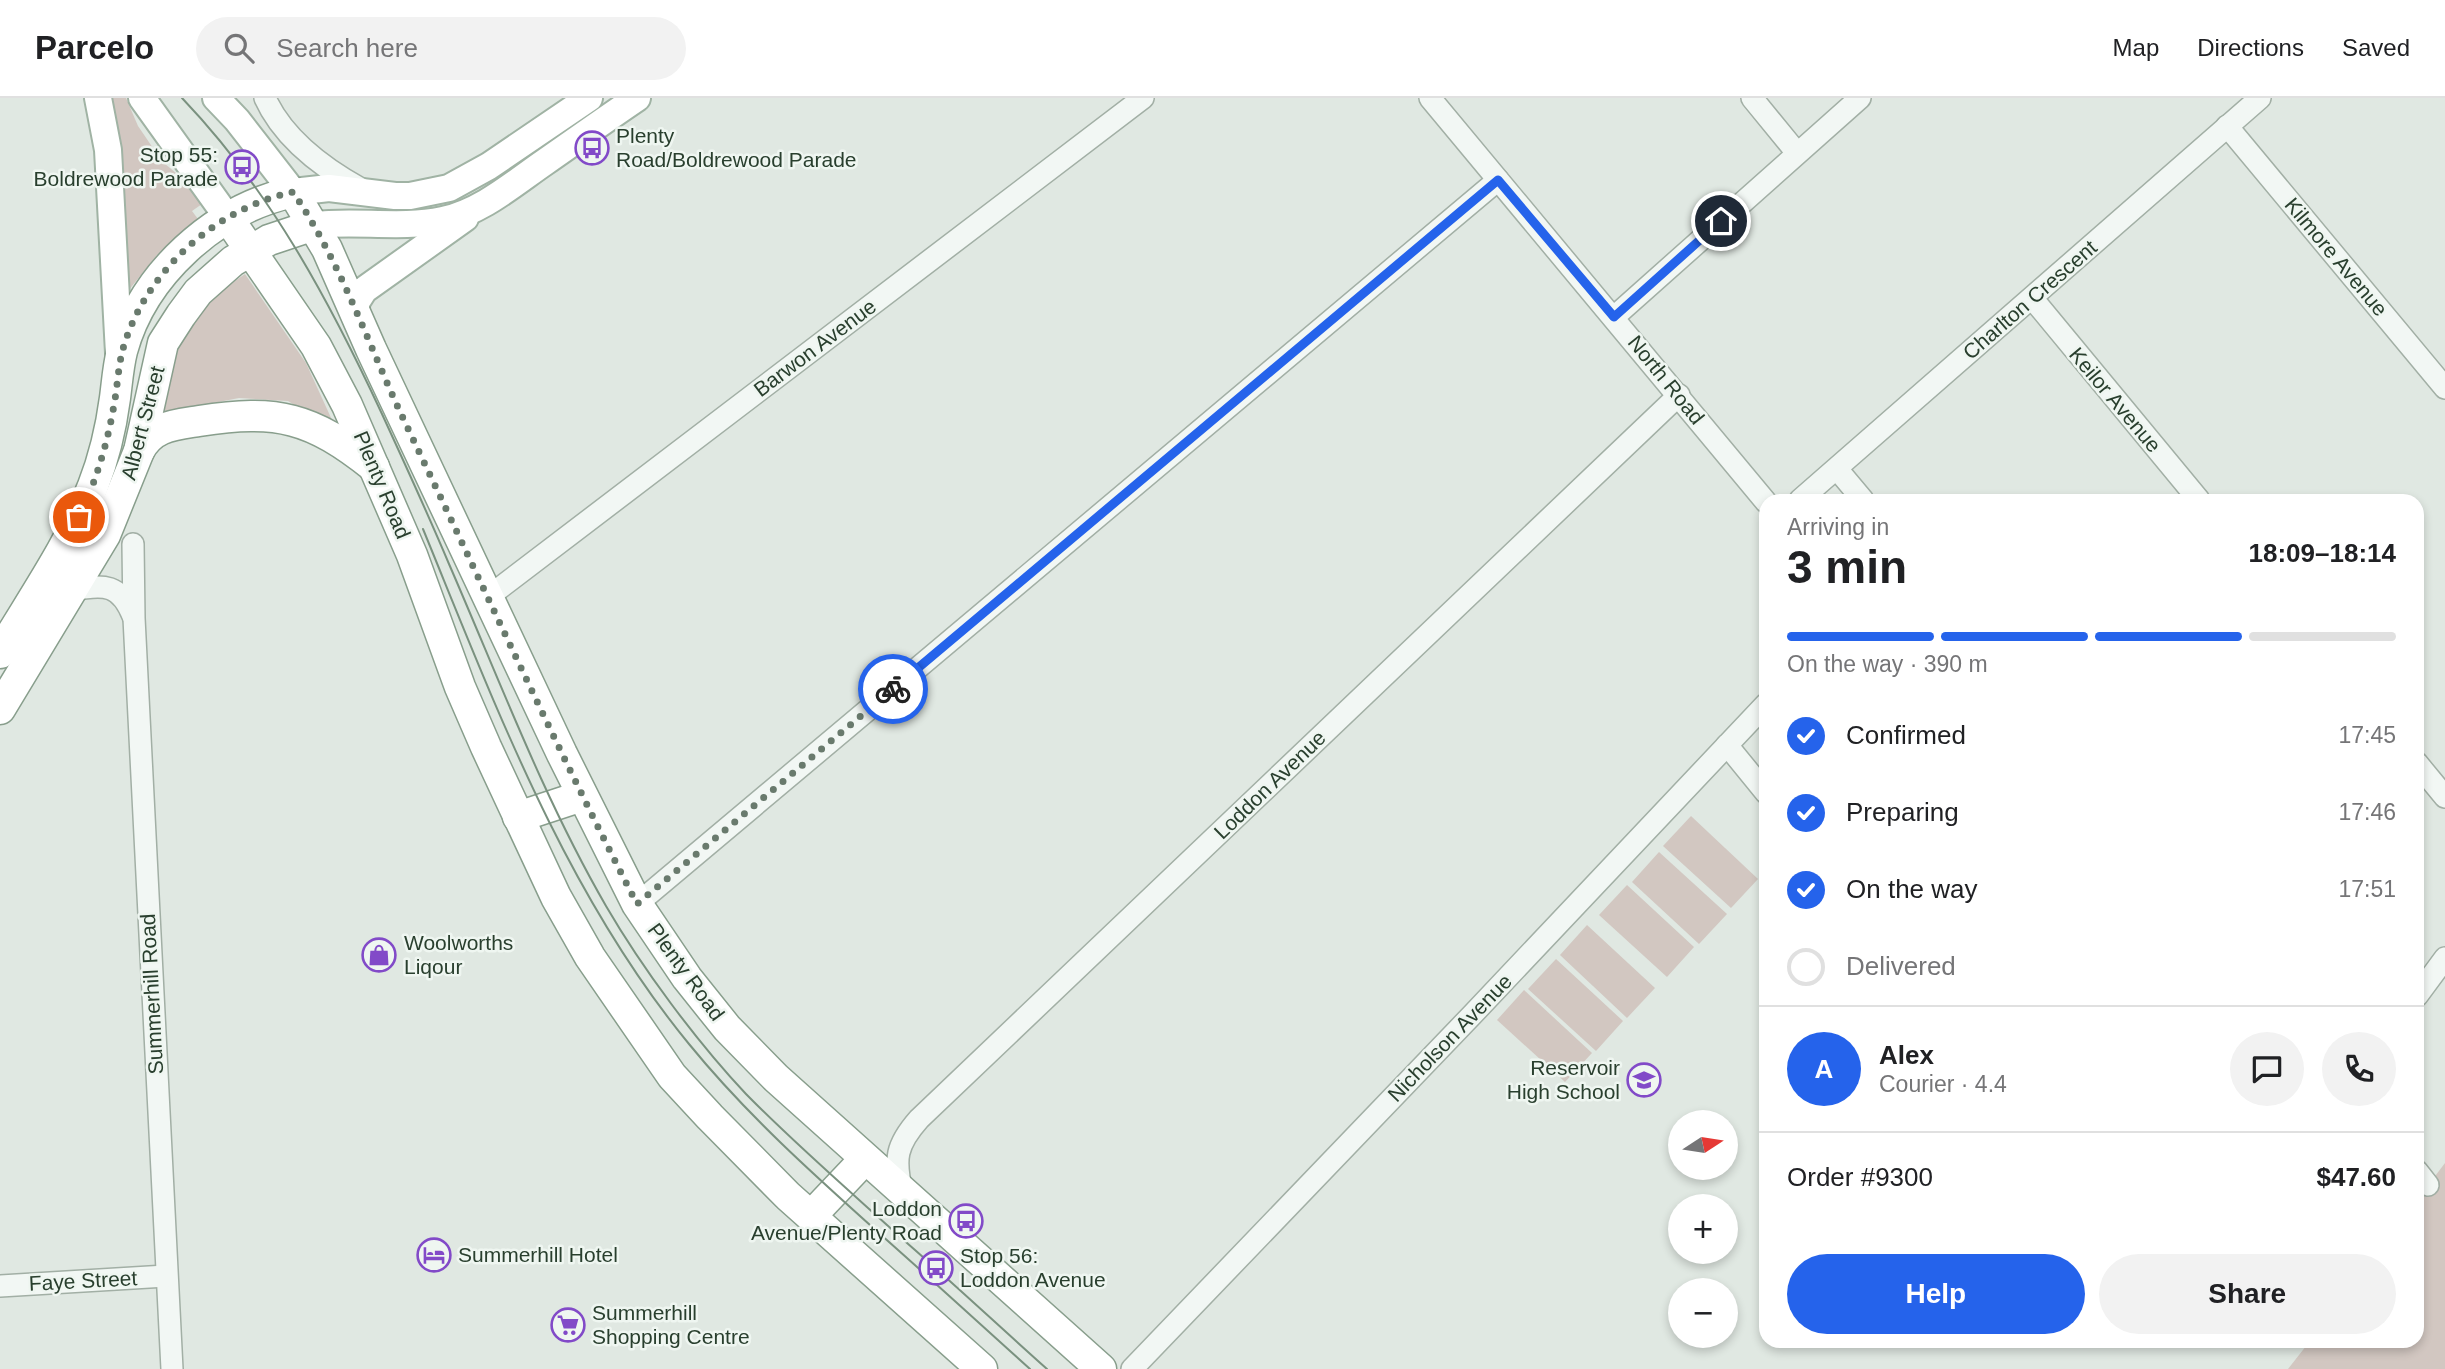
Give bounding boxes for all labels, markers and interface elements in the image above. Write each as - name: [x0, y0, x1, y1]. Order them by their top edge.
- search box: [196, 17, 686, 80]
- text: Parcelo: [35, 29, 154, 66]
- icon: search: [220, 29, 258, 67]
- text: Search here: [276, 33, 418, 63]
- text: Map: [2113, 34, 2159, 61]
- text: Directions: [2197, 34, 2304, 61]
- text: Saved: [2342, 34, 2410, 61]
- place label: Plenty Road/Boldrewood Parade: [616, 124, 857, 171]
- bus stop icon: Plenty Road/Boldrewood Parade: [573, 129, 611, 167]
- place label: Stop 55: Boldrewood Parade: [34, 143, 218, 190]
- bus stop icon: Stop 55: Boldrewood Parade: [223, 148, 261, 186]
- pin: [1691, 191, 1751, 251]
- street label: Kilmore Avenue: [2280, 193, 2392, 320]
- icon: home: [1702, 202, 1740, 240]
- street label: Charlton Crescent: [1958, 235, 2101, 364]
- street label: Barwon Avenue: [749, 294, 880, 401]
- street label: North Road: [1624, 331, 1709, 429]
- street label: Keilor Avenue: [2065, 343, 2166, 457]
- street label: Albert Street: [116, 363, 169, 482]
- street label: Plenty Road: [350, 428, 415, 542]
- pin: [49, 487, 109, 547]
- icon: bag: [60, 498, 98, 536]
- text: Arriving in: [1787, 514, 1889, 540]
- text: 18:09–18:14: [2249, 538, 2396, 568]
- text: 3 min: [1787, 541, 1907, 593]
- text: On the way · 390 m: [1787, 651, 1988, 677]
- courier: [858, 654, 928, 724]
- icon: bike: [874, 670, 912, 708]
- icon: check: [1787, 717, 1825, 755]
- text: Confirmed: [1846, 720, 1966, 750]
- text: 17:45: [2338, 722, 2396, 748]
- street label: Loddon Avenue: [1209, 726, 1330, 843]
- icon: check: [1787, 794, 1825, 832]
- text: Preparing: [1846, 797, 1959, 827]
- text: 17:46: [2338, 799, 2396, 825]
- icon: check: [1787, 871, 1825, 909]
- text: On the way: [1846, 874, 1978, 904]
- text: 17:51: [2338, 876, 2396, 902]
- street label: Summerhill Road: [136, 913, 167, 1075]
- street label: Plenty Road: [643, 919, 729, 1025]
- place label: Woolworths Liqour: [404, 931, 513, 978]
- shop icon: Woolworths Liqour: [360, 936, 398, 974]
- text: Delivered: [1846, 951, 1956, 981]
- street label: Nicholson Avenue: [1383, 969, 1516, 1106]
- button: chat: [2230, 1032, 2304, 1106]
- button: phone: [2322, 1032, 2396, 1106]
- text: Alex: [1879, 1040, 1934, 1070]
- text: A: [1815, 1054, 1833, 1084]
- place label: Reservoir High School: [1507, 1056, 1620, 1103]
- school or university icon: Reservoir High School: [1625, 1061, 1663, 1099]
- text: Courier · 4.4: [1879, 1071, 2007, 1097]
- north arrow: [1668, 1110, 1738, 1180]
- map controls: [1668, 1110, 1738, 1348]
- text: Order #9300: [1787, 1162, 1933, 1192]
- text: $47.60: [2316, 1162, 2396, 1192]
- button: +: [1668, 1194, 1738, 1264]
- place label: Loddon Avenue/Plenty Road: [751, 1197, 942, 1244]
- bus stop icon: Loddon Avenue/Plenty Road: [947, 1202, 985, 1240]
- hotel icon: Summerhill Hotel: [415, 1236, 453, 1274]
- place label: Summerhill Hotel: [458, 1243, 618, 1266]
- place label: Stop 56: Loddon Avenue: [960, 1244, 1106, 1291]
- bus stop icon: Stop 56: Loddon Avenue: [917, 1249, 955, 1287]
- button: Help: [1787, 1254, 2085, 1334]
- button: Share: [2099, 1254, 2396, 1334]
- street label: Faye Street: [28, 1266, 138, 1295]
- button: −: [1668, 1278, 1738, 1348]
- place label: Summerhill Shopping Centre: [592, 1301, 750, 1348]
- supermarket icon: Summerhill Shopping Centre: [549, 1306, 587, 1344]

